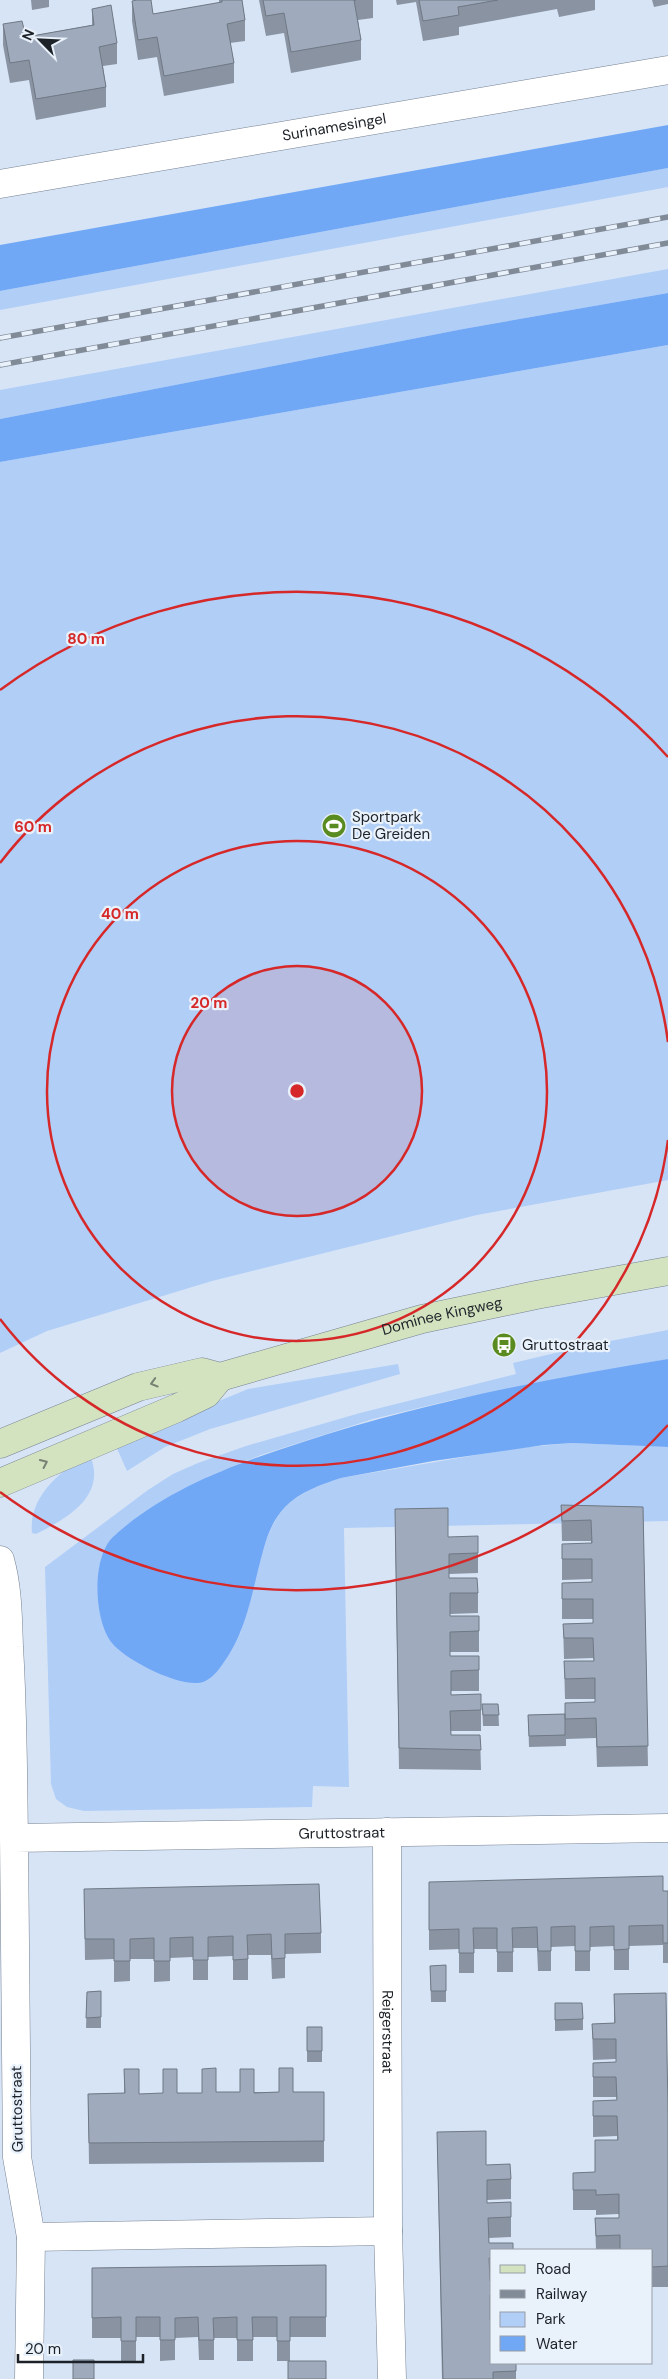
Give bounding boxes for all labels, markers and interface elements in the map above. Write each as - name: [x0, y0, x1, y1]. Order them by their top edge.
- north arrow: [15, 15, 65, 65]
- text: N: [18, 26, 38, 43]
- street label: Surinamesingel: [281, 108, 388, 146]
- text: 80 m: [67, 629, 105, 649]
- place label: Sportpark De Greiden: [352, 807, 430, 844]
- sports icon: Sportpark De Greiden: [321, 813, 347, 839]
- text: 60 m: [14, 817, 52, 837]
- text: 40 m: [101, 904, 139, 924]
- text: 20 m: [191, 993, 227, 1013]
- centre of rings: [288, 1082, 306, 1100]
- street label: Dominee Kingweg: [379, 1292, 504, 1340]
- bus stop icon: Gruttostraat: [491, 1332, 517, 1358]
- place label: Gruttostraat: [522, 1335, 609, 1355]
- one-way arrow: [151, 1377, 159, 1387]
- one-way arrow: [39, 1459, 48, 1469]
- street label: Gruttostraat: [298, 1822, 385, 1844]
- street label: Reigerstraat: [377, 1990, 398, 2074]
- street label: Gruttostraat: [6, 2065, 28, 2152]
- legend: [490, 2249, 653, 2364]
- text: Road: [536, 2259, 571, 2279]
- text: Railway: [536, 2284, 588, 2304]
- text: Park: [536, 2309, 566, 2329]
- scale bar: [18, 2332, 142, 2364]
- text: Water: [536, 2334, 578, 2354]
- text: 20 m: [25, 2339, 61, 2359]

